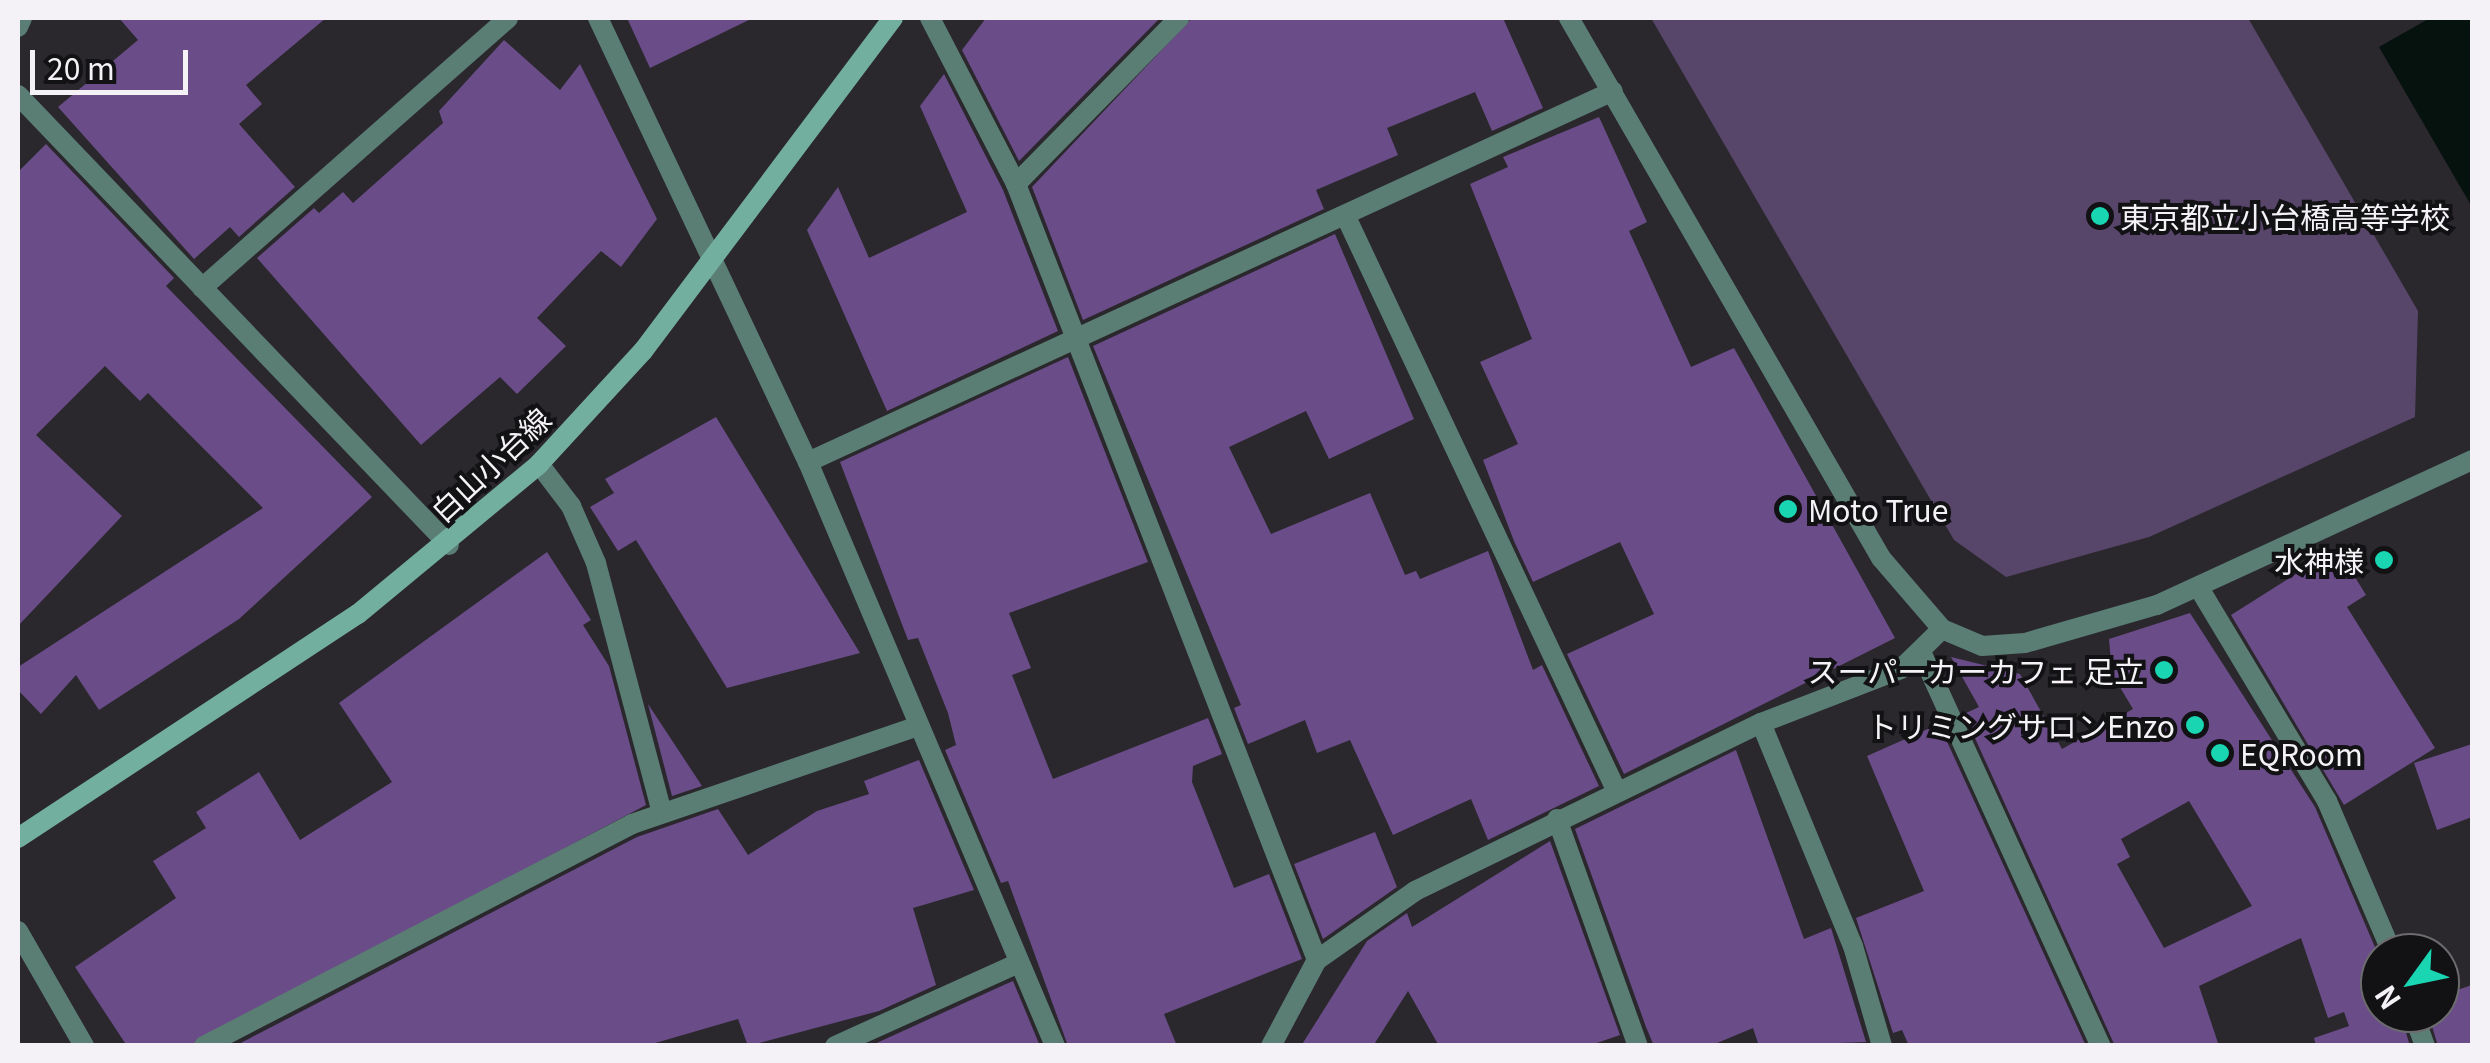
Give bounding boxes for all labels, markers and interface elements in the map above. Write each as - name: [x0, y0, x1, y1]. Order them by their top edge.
- scale bar: [35, 30, 192, 92]
- text: 20 m: [47, 45, 115, 89]
- place label: 東京都立小台橋高等学校: [2120, 198, 2450, 234]
- marker: 東京都立小台橋高等学校: [2089, 205, 2111, 227]
- street label: 白山小台線: [423, 400, 557, 528]
- place label: Moto True: [1808, 491, 1948, 527]
- marker: Moto True: [1777, 498, 1799, 520]
- place label: 水神様: [2274, 542, 2364, 578]
- marker: 水神様: [2373, 549, 2395, 571]
- place label: スーパーカーカフェ 足立: [1807, 652, 2144, 688]
- marker: スーパーカーカフェ 足立: [2153, 659, 2175, 681]
- place label: トリミングサロンEnzo: [1867, 707, 2175, 743]
- marker: トリミングサロンEnzo: [2184, 714, 2206, 736]
- place label: EQRoom: [2240, 735, 2363, 771]
- marker: EQRoom: [2209, 742, 2231, 764]
- north arrow: [2360, 933, 2460, 1033]
- text: N: [2364, 979, 2409, 1018]

